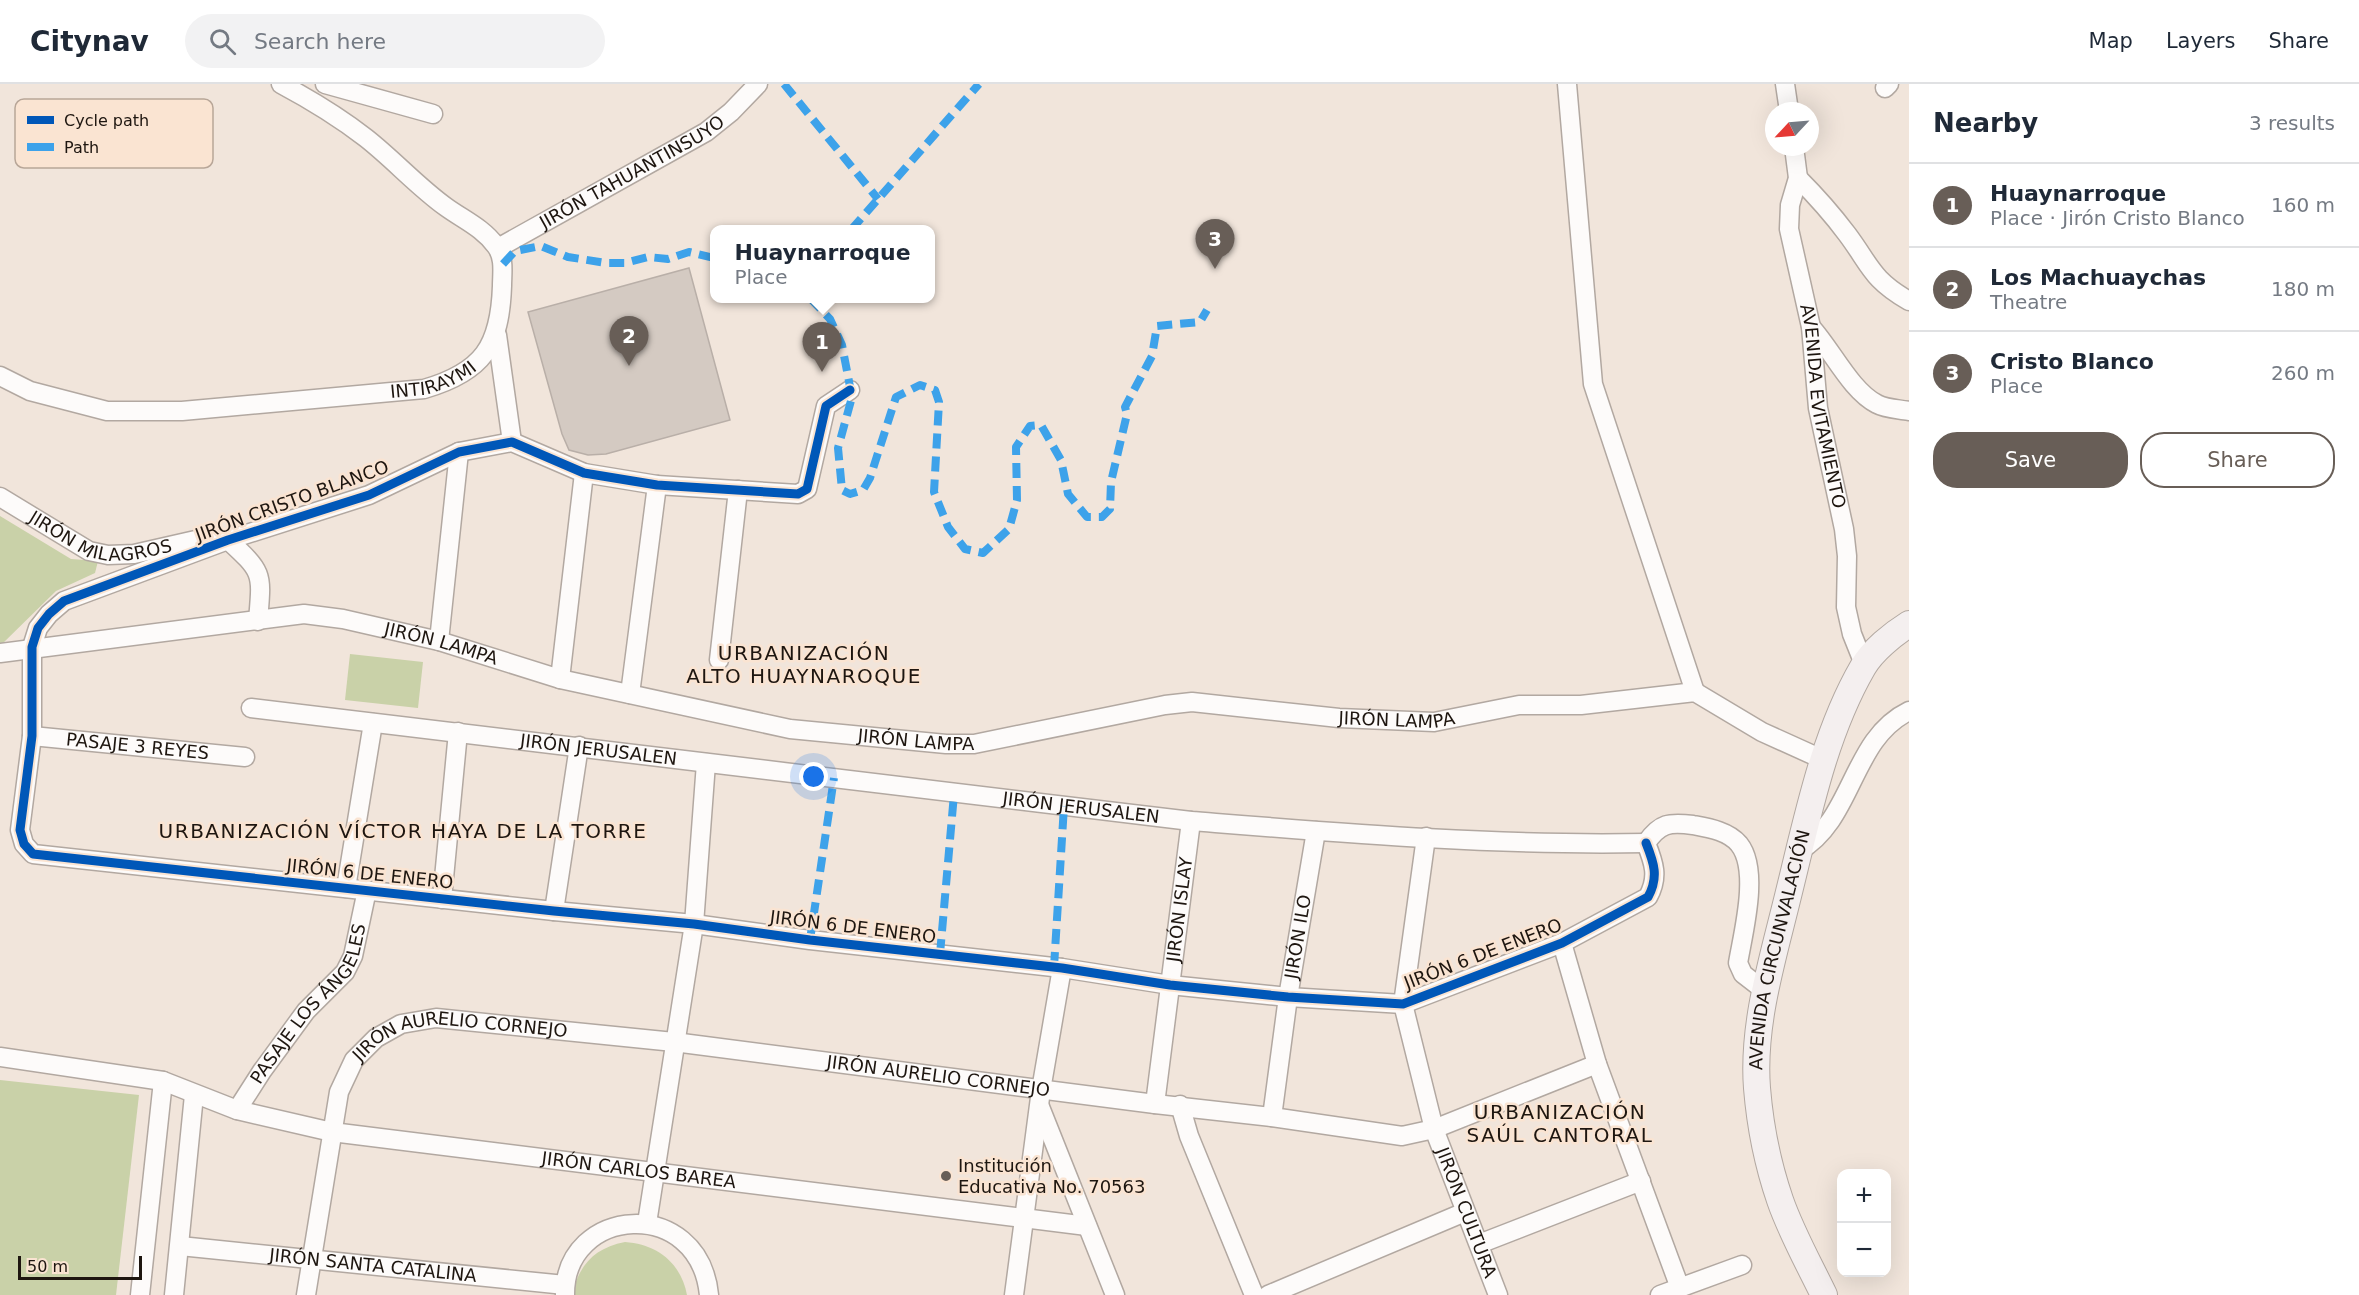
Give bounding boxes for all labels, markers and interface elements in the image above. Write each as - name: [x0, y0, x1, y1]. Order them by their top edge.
- search box: [185, 14, 605, 68]
- text: Citynav: [30, 25, 149, 58]
- icon: search: [206, 25, 239, 58]
- text: Search here: [254, 29, 386, 54]
- text: Map: [2089, 29, 2133, 53]
- text: Layers: [2166, 29, 2235, 53]
- text: Share: [2268, 29, 2329, 53]
- legend: [15, 99, 213, 168]
- north arrow: [1765, 102, 1819, 156]
- text: Nearby: [1933, 108, 2038, 138]
- text: Cycle path: [64, 111, 149, 130]
- street label: JIRÓN TAHUANTINSUYO: [535, 111, 728, 233]
- text: 3 results: [2249, 111, 2335, 135]
- text: Path: [64, 138, 99, 157]
- text: Huaynarroque: [1990, 181, 2166, 206]
- text: 1: [1946, 193, 1959, 217]
- text: 160 m: [2271, 193, 2335, 217]
- text: Place · Jirón Cristo Blanco: [1990, 206, 2245, 230]
- pin: 3: [1196, 220, 1234, 269]
- popup: [710, 225, 935, 303]
- text: Huaynarroque: [734, 240, 911, 265]
- text: Place: [734, 265, 788, 289]
- text: Los Machuaychas: [1990, 265, 2206, 290]
- text: 2: [1946, 277, 1959, 301]
- text: 180 m: [2271, 277, 2335, 301]
- text: Theatre: [1990, 290, 2067, 314]
- street label: AVENIDA EVITAMIENTO: [1796, 302, 1850, 510]
- pin: 2: [610, 316, 648, 366]
- pin: 1: [802, 322, 842, 372]
- text: Cristo Blanco: [1990, 349, 2154, 374]
- street label: INTIRAYMI: [389, 356, 480, 402]
- text: 3: [1946, 361, 1959, 385]
- text: 260 m: [2271, 361, 2335, 385]
- text: Place: [1990, 374, 2043, 398]
- button: Save: [1933, 432, 2128, 488]
- button: Share: [2140, 432, 2335, 488]
- street label: JIRÓN CRISTO BLANCO: [191, 456, 391, 546]
- street label: JIRÓN MILAGROS: [25, 506, 174, 565]
- street label: JIRÓN LAMPA: [381, 618, 501, 669]
- district label: URBANIZACIÓN ALTO HUAYNAROQUE: [686, 641, 922, 688]
- street label: JIRÓN LAMPA: [1337, 707, 1457, 732]
- street label: JIRÓN LAMPA: [856, 724, 975, 755]
- street label: PASAJE 3 REYES: [65, 728, 210, 763]
- street label: JIRÓN JERUSALEN: [518, 729, 678, 769]
- your location: [799, 762, 828, 791]
- street label: JIRÓN JERUSALEN: [1000, 787, 1161, 827]
- district label: URBANIZACIÓN VÍCTOR HAYA DE LA TORRE: [159, 819, 647, 843]
- street label: AVENIDA CIRCUNVALACIÓN: [1745, 827, 1814, 1070]
- street label: JIRÓN 6 DE ENERO: [285, 854, 454, 893]
- street label: JIRÓN ISLAY: [1162, 855, 1196, 964]
- street label: JIRÓN ILO: [1280, 893, 1315, 982]
- street label: JIRÓN 6 DE ENERO: [768, 906, 937, 947]
- street label: JIRÓN 6 DE ENERO: [1400, 914, 1565, 994]
- street label: PASAJE LOS ÁNGELES: [246, 922, 370, 1087]
- street label: JIRÓN AURELIO CORNEJO: [347, 1007, 569, 1066]
- street label: JIRÓN AURELIO CORNEJO: [825, 1051, 1051, 1100]
- district label: URBANIZACIÓN SAÚL CANTORAL: [1467, 1100, 1653, 1147]
- street label: JIRÓN CULTURA: [1432, 1143, 1502, 1281]
- street label: JIRÓN CARLOS BAREA: [540, 1147, 738, 1192]
- place label: Institución Educativa No. 70563: [958, 1155, 1145, 1197]
- marker: Institución Educativa No. 70563: [939, 1169, 953, 1183]
- map controls: [1837, 1169, 1891, 1277]
- button: +: [1837, 1169, 1891, 1223]
- button: −: [1837, 1223, 1891, 1277]
- street label: JIRÓN SANTA CATALINA: [267, 1244, 478, 1286]
- scale bar: [18, 1253, 142, 1280]
- text: 50 m: [27, 1257, 68, 1276]

